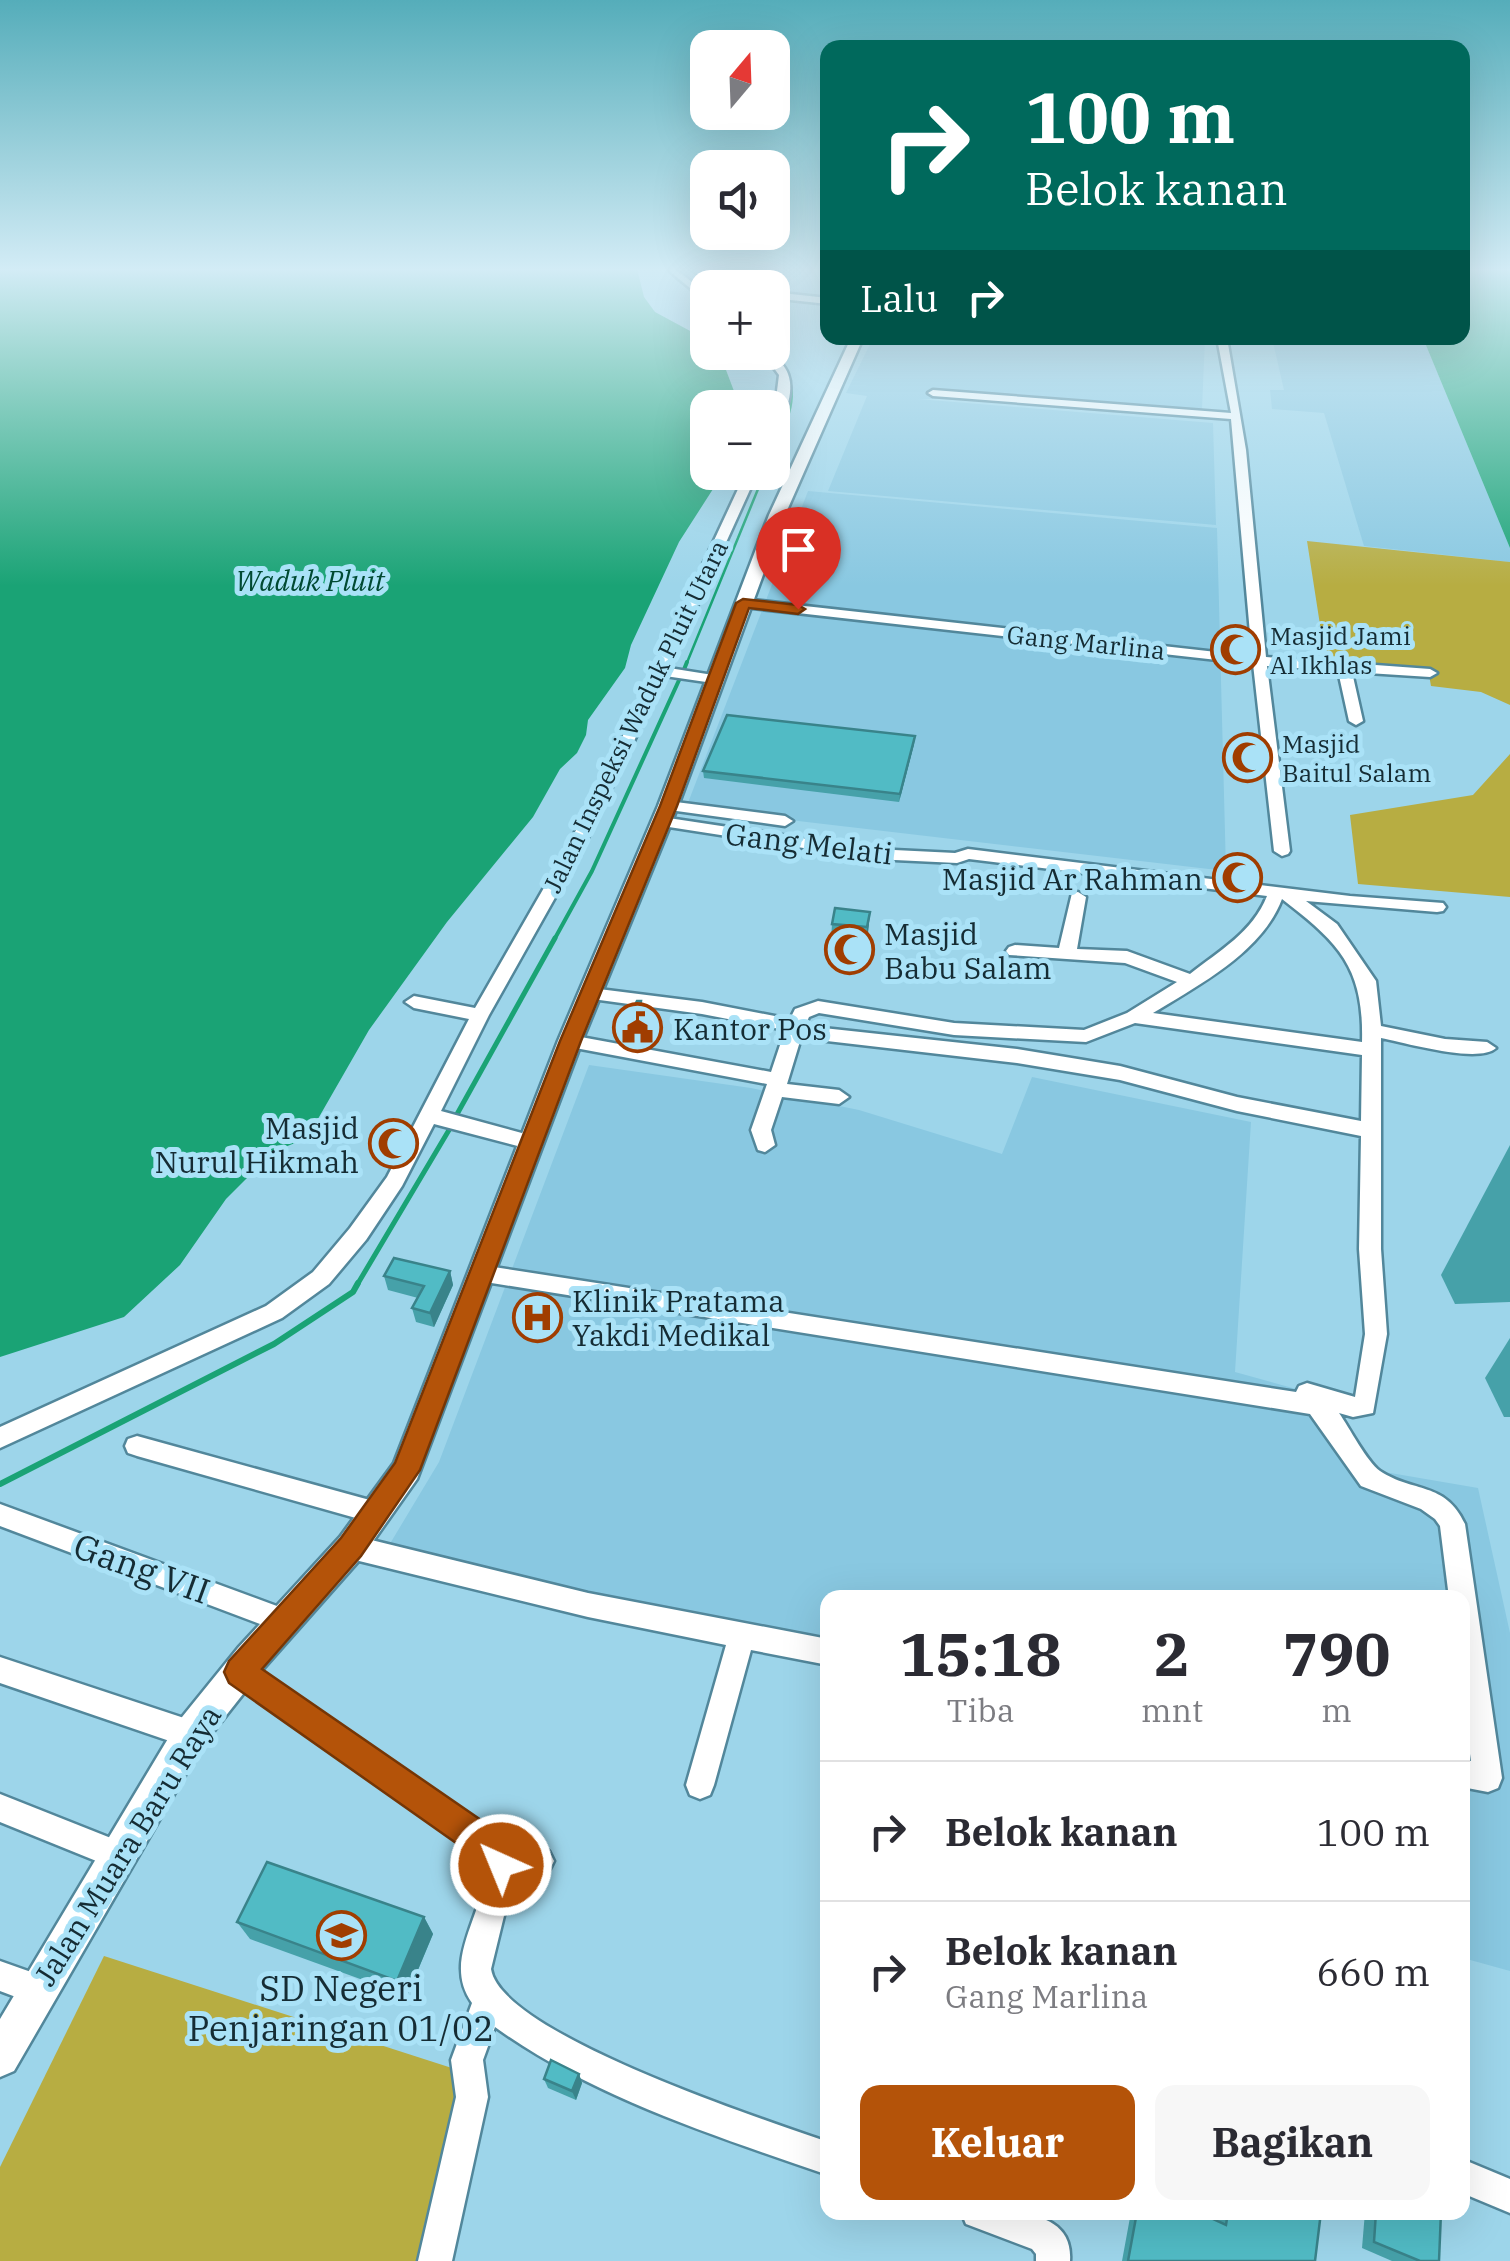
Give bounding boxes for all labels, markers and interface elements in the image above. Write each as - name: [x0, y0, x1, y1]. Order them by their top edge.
- north arrow: [690, 30, 790, 130]
- map controls: [690, 30, 790, 490]
- text: 100 m: [1025, 71, 1235, 162]
- icon: right: [860, 80, 990, 210]
- button: sound: [690, 150, 790, 250]
- text: Belok kanan: [1025, 159, 1288, 217]
- button: +: [690, 270, 790, 370]
- icon: right: [958, 270, 1013, 325]
- text: Lalu: [860, 273, 938, 322]
- button: −: [690, 390, 790, 490]
- pin: [756, 507, 841, 610]
- icon: arrive: [771, 522, 826, 577]
- street label: Jalan Inspeksi Waduk Pluit Utara: [535, 534, 735, 898]
- water label: Waduk Pluit: [235, 562, 386, 599]
- street label: Gang Marlina: [1005, 617, 1167, 667]
- place label: Masjid Jami Al Ikhlas: [1270, 619, 1411, 681]
- mosque icon: Masjid Jami Al Ikhlas: [1209, 623, 1261, 675]
- place label: Masjid Baitul Salam: [1282, 727, 1431, 789]
- mosque icon: Masjid Baitul Salam: [1221, 731, 1273, 783]
- street label: Gang Melati: [723, 813, 895, 873]
- mosque icon: Masjid Ar Rahman: [1212, 852, 1264, 904]
- place label: Masjid Ar Rahman: [942, 859, 1203, 898]
- place label: Masjid Babu Salam: [884, 914, 1052, 987]
- mosque icon: Masjid Babu Salam: [823, 924, 875, 976]
- public building icon: Kantor Pos: [612, 1002, 664, 1054]
- place label: Kantor Pos: [673, 1009, 827, 1048]
- place label: Masjid Nurul Hikmah: [154, 1108, 359, 1181]
- mosque icon: Masjid Nurul Hikmah: [368, 1118, 420, 1170]
- place label: Klinik Pratama Yakdi Medikal: [572, 1281, 785, 1354]
- hospital icon: Klinik Pratama Yakdi Medikal: [511, 1291, 563, 1343]
- street label: Gang VII: [68, 1522, 216, 1614]
- text: 15:18: [899, 1614, 1062, 1693]
- text: 2: [1154, 1614, 1190, 1693]
- text: 790: [1283, 1614, 1391, 1693]
- text: Tiba: [947, 1689, 1014, 1731]
- text: mnt: [1141, 1689, 1203, 1731]
- text: m: [1321, 1689, 1352, 1731]
- street label: Jalan Muara Baru Raya: [25, 1698, 229, 1992]
- icon: right: [860, 1804, 915, 1859]
- text: Belok kanan: [945, 1807, 1178, 1856]
- text: 100 m: [1317, 1807, 1430, 1856]
- position arrow: [449, 1813, 553, 1917]
- school or university icon: SD Negeri Penjaringan 01/02: [315, 1910, 367, 1962]
- text: Belok kanan: [945, 1926, 1178, 1975]
- icon: right: [860, 1944, 915, 1999]
- text: 660 m: [1317, 1947, 1430, 1996]
- place label: SD Negeri Penjaringan 01/02: [188, 1965, 494, 2051]
- text: Gang Marlina: [945, 1975, 1148, 2017]
- button: Keluar: [860, 2085, 1135, 2200]
- button: Bagikan: [1155, 2085, 1430, 2200]

